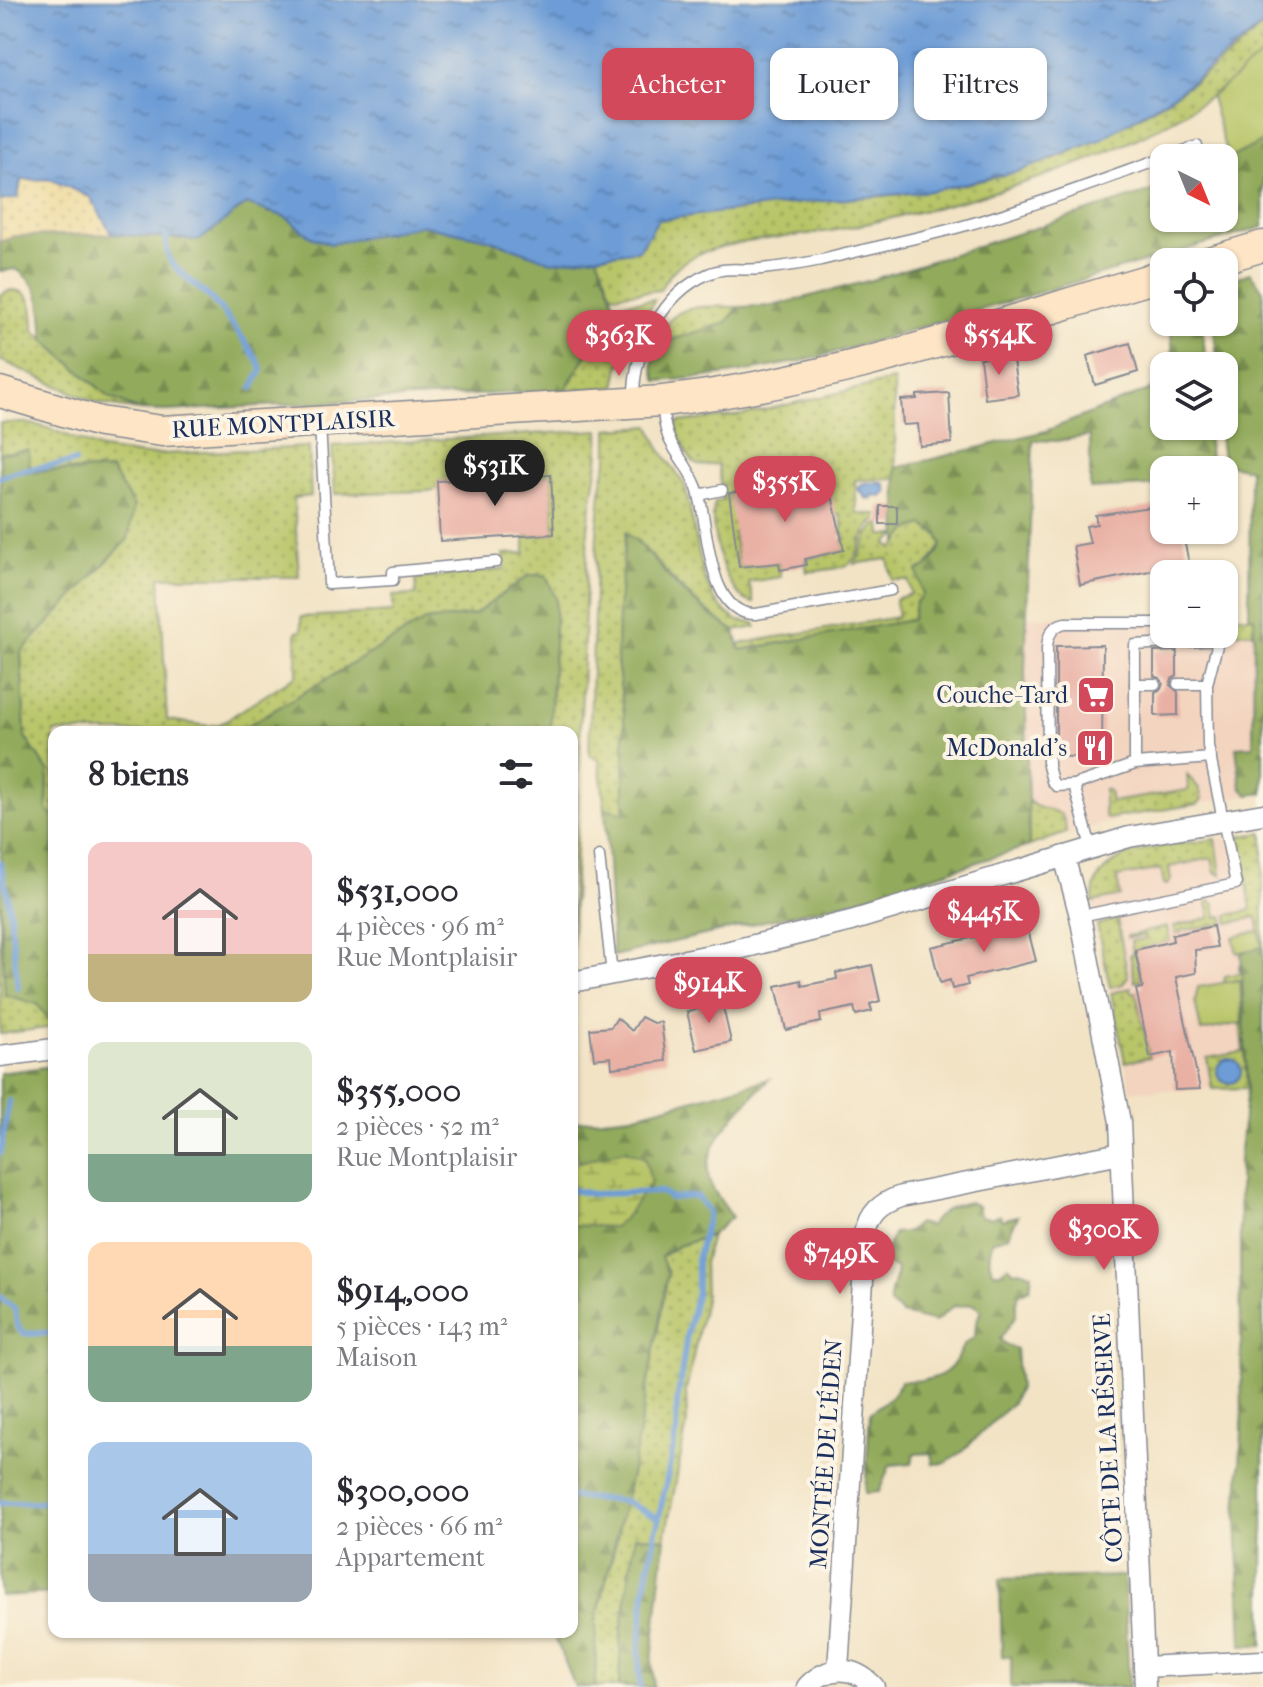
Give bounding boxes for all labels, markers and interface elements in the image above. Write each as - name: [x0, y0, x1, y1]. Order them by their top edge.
- chip: Acheter: [602, 48, 754, 120]
- chip: Louer: [770, 48, 898, 120]
- chip: Filtres: [914, 48, 1047, 120]
- north arrow: [1150, 144, 1238, 232]
- map controls: [1150, 144, 1238, 648]
- button: locate: [1150, 248, 1238, 336]
- pin: $554K: [943, 309, 1055, 377]
- pin: $363K: [563, 310, 675, 378]
- text: $554K: [964, 319, 1034, 350]
- text: $363K: [585, 320, 653, 351]
- button: layers: [1150, 352, 1238, 440]
- street label: RUE MONTPLAISIR: [171, 404, 397, 444]
- pin: $531K: [439, 440, 551, 508]
- text: $531K: [463, 450, 527, 481]
- pin: $355K: [729, 456, 841, 524]
- button: +: [1150, 456, 1238, 544]
- text: $355K: [752, 466, 818, 497]
- button: −: [1150, 560, 1238, 648]
- supermarket icon: Couche-Tard: [1075, 674, 1117, 716]
- place label: Couche-Tard: [936, 681, 1069, 709]
- restaurant icon: McDonald's: [1074, 727, 1116, 769]
- place label: McDonald's: [946, 734, 1067, 762]
- icon: filters: [494, 752, 538, 796]
- text: 8 biens: [88, 754, 189, 794]
- text: $531,000: [336, 871, 459, 911]
- icon: home: [152, 874, 248, 970]
- pin: $445K: [928, 886, 1040, 954]
- text: $445K: [947, 896, 1021, 927]
- text: 4 pièces · 96 m²: [336, 911, 504, 942]
- text: Rue Montplaisir: [336, 942, 517, 973]
- pin: $914K: [653, 957, 765, 1025]
- text: $914K: [673, 967, 745, 998]
- text: $355,000: [336, 1071, 461, 1111]
- icon: home: [152, 1074, 248, 1170]
- text: 2 pièces · 52 m²: [336, 1111, 499, 1142]
- text: Rue Montplaisir: [336, 1142, 517, 1173]
- pin: $300K: [1048, 1204, 1160, 1272]
- text: $300K: [1068, 1214, 1140, 1245]
- pin: $749K: [784, 1228, 896, 1296]
- text: $749K: [803, 1238, 877, 1269]
- text: $914,000: [336, 1271, 469, 1311]
- icon: home: [152, 1274, 248, 1370]
- text: 5 pièces · 143 m²: [336, 1311, 507, 1342]
- street label: CÔTE DE LA RÉSERVE: [1086, 1312, 1129, 1564]
- street label: MONTÉE DE L'ÉDEN: [803, 1338, 848, 1570]
- text: Maison: [336, 1342, 417, 1373]
- text: $300,000: [336, 1471, 470, 1511]
- icon: home: [152, 1474, 248, 1570]
- text: 2 pièces · 66 m²: [336, 1511, 502, 1542]
- text: Appartement: [336, 1542, 485, 1573]

